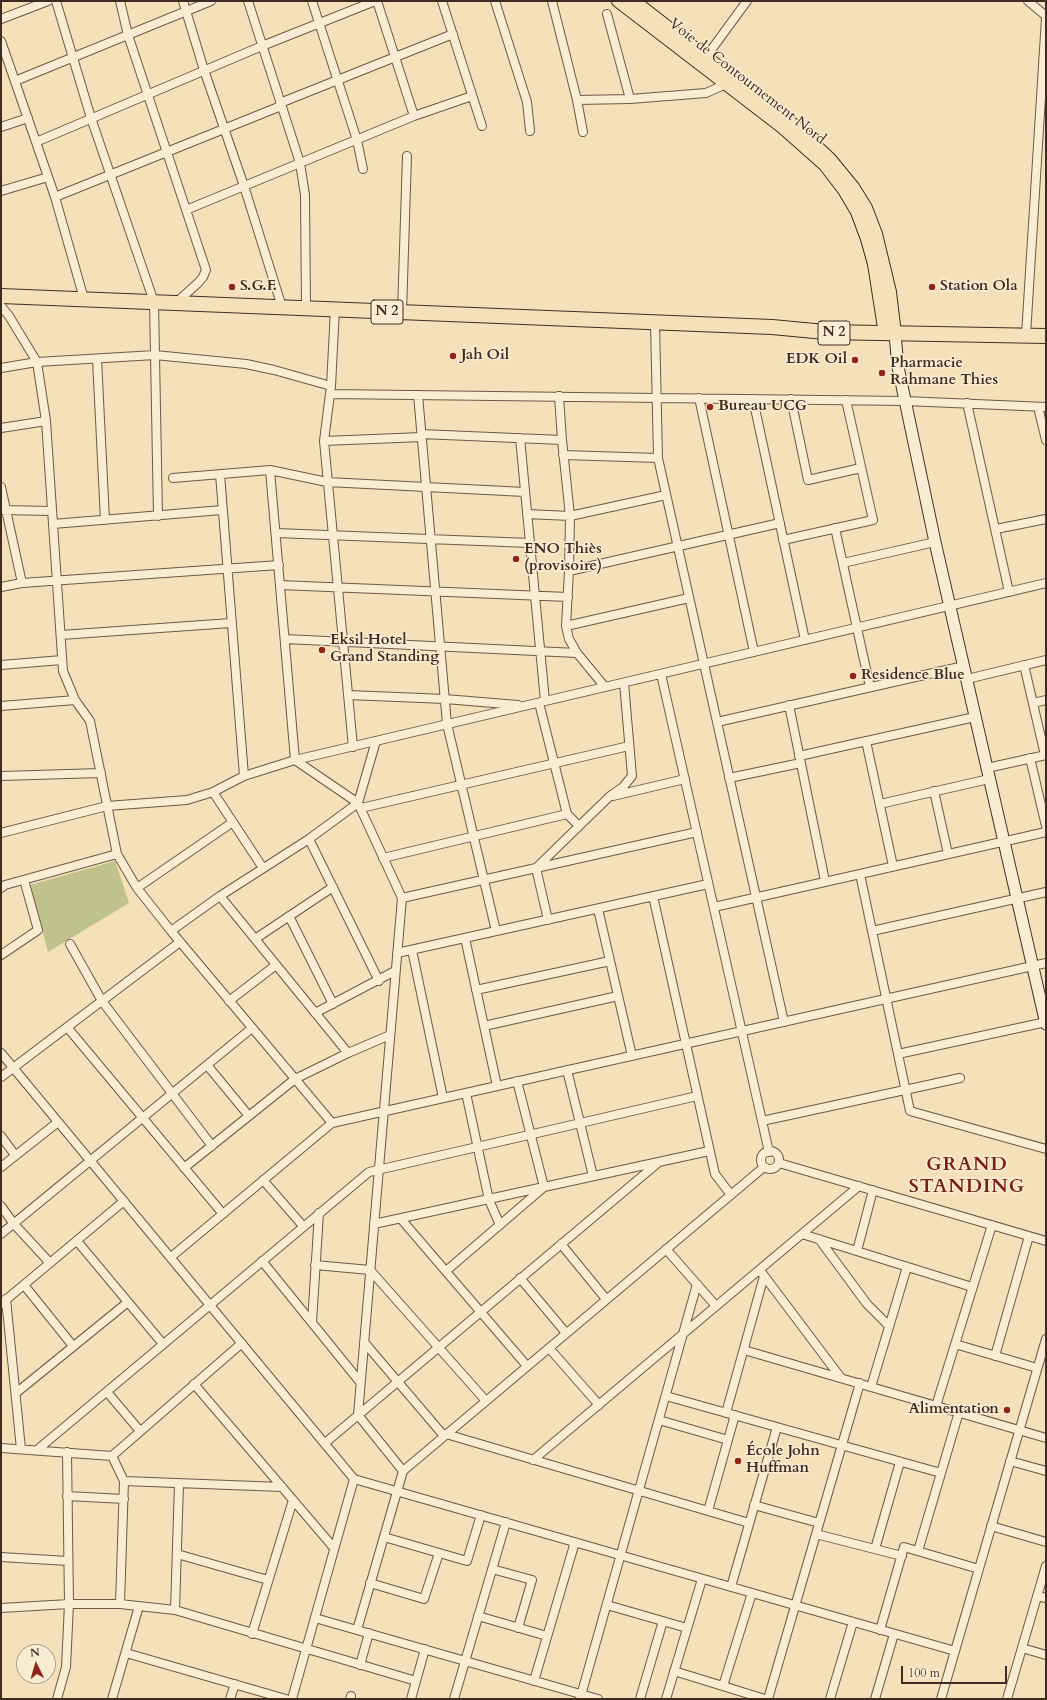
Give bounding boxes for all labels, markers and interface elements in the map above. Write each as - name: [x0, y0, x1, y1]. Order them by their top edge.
- street label: Voie de Contournement Nord: [665, 15, 829, 149]
- place label: S.G.F.: [240, 278, 277, 296]
- place label: Station Ola: [940, 278, 1018, 296]
- marker: S.G.F.: [227, 282, 237, 292]
- marker: Station Ola: [927, 282, 937, 292]
- road number: N 2: [371, 300, 403, 324]
- road number: N 2: [818, 321, 850, 345]
- place label: Jah Oil: [461, 347, 509, 365]
- marker: Jah Oil: [448, 351, 458, 361]
- place label: EDK Oil: [786, 351, 847, 369]
- marker: EDK Oil: [850, 355, 860, 365]
- place label: Pharmacie Rahmane Thies: [890, 355, 998, 390]
- marker: Pharmacie Rahmane Thies: [877, 368, 887, 378]
- place label: Bureau UCG: [718, 398, 807, 416]
- marker: Bureau UCG: [705, 402, 715, 412]
- place label: ENO Thiès (provisoire): [524, 541, 602, 576]
- marker: ENO Thiès (provisoire): [511, 554, 521, 564]
- place label: Eksil Hotel Grand Standing: [330, 632, 439, 667]
- marker: Eksil Hotel Grand Standing: [317, 645, 327, 655]
- place label: Residence Blue: [861, 667, 965, 685]
- marker: Residence Blue: [848, 671, 858, 681]
- district label: GRAND STANDING: [909, 1155, 1025, 1199]
- place label: Alimentation: [909, 1401, 999, 1419]
- marker: Alimentation: [1002, 1405, 1012, 1415]
- place label: École John Huffman: [746, 1443, 820, 1478]
- marker: École John Huffman: [733, 1456, 743, 1466]
- north arrow: [16, 1644, 56, 1684]
- text: N: [30, 1645, 40, 1660]
- scale bar: [903, 1658, 1009, 1684]
- text: 100 m: [908, 1665, 940, 1681]

